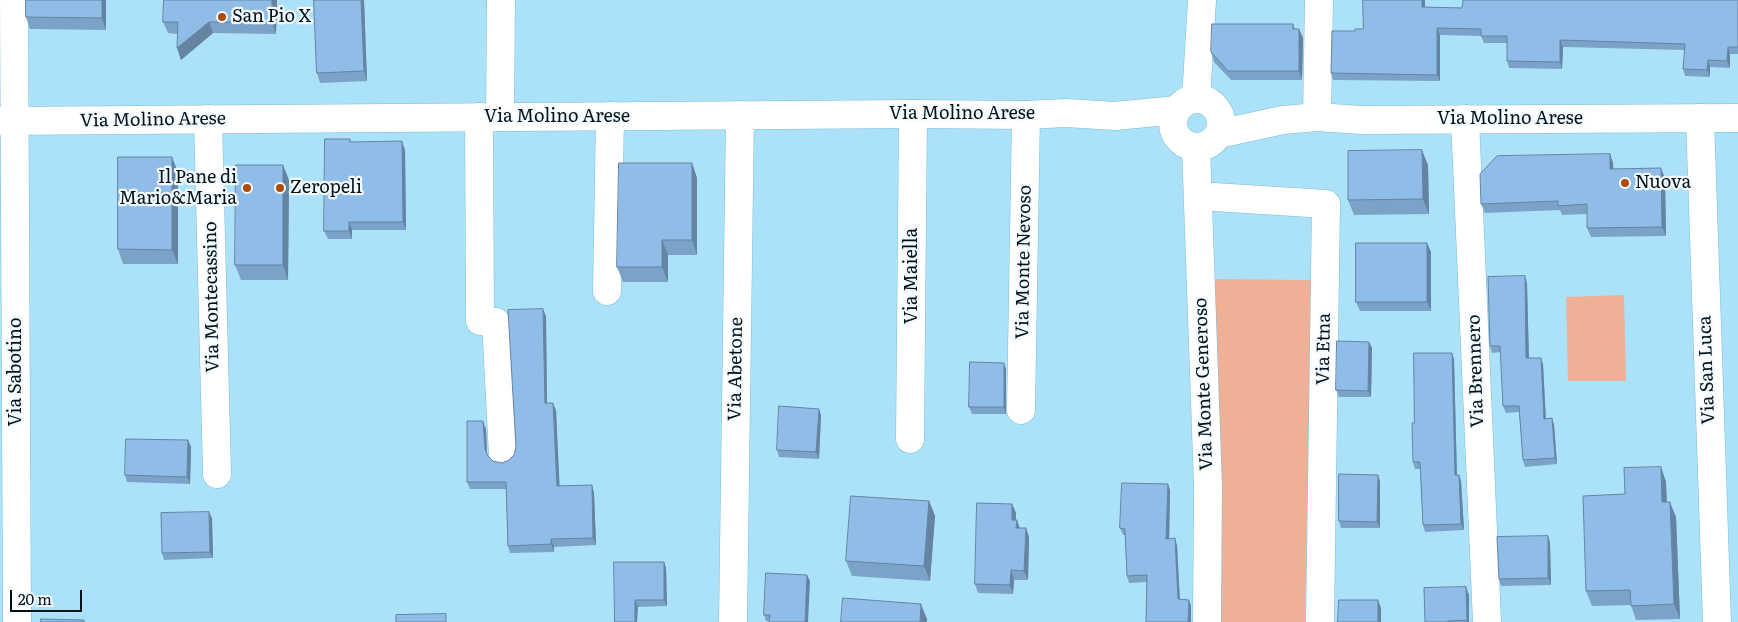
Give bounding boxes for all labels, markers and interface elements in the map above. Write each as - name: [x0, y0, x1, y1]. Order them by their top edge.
- place label: San Pio X: [232, 6, 311, 28]
- marker: San Pio X: [216, 11, 228, 23]
- street label: Via Molino Arese: [889, 103, 1035, 125]
- street label: Via Molino Arese: [484, 106, 630, 128]
- street label: Via Molino Arese: [80, 108, 226, 132]
- street label: Via Molino Arese: [1437, 108, 1583, 130]
- place label: Il Pane di Mario&Maria: [119, 167, 237, 210]
- place label: Nuova: [1635, 172, 1691, 194]
- place label: Zeropeli: [290, 177, 362, 199]
- marker: Nuova: [1619, 177, 1631, 189]
- marker: Il Pane di Mario&Maria: [241, 182, 253, 194]
- marker: Zeropeli: [274, 182, 286, 194]
- street label: Via Monte Nevoso: [1012, 185, 1036, 339]
- street label: Via Montecassino: [200, 221, 224, 373]
- street label: Via Maiella: [901, 228, 923, 324]
- street label: Via Monte Generoso: [1190, 297, 1218, 471]
- street label: Via Etna: [1313, 313, 1335, 385]
- street label: Via Brennero: [1463, 314, 1489, 428]
- street label: Via San Luca: [1694, 315, 1720, 425]
- street label: Via Abetone: [724, 317, 748, 421]
- street label: Via Sabotino: [5, 318, 27, 426]
- scale bar: [12, 580, 85, 612]
- text: 20 m: [18, 587, 52, 610]

